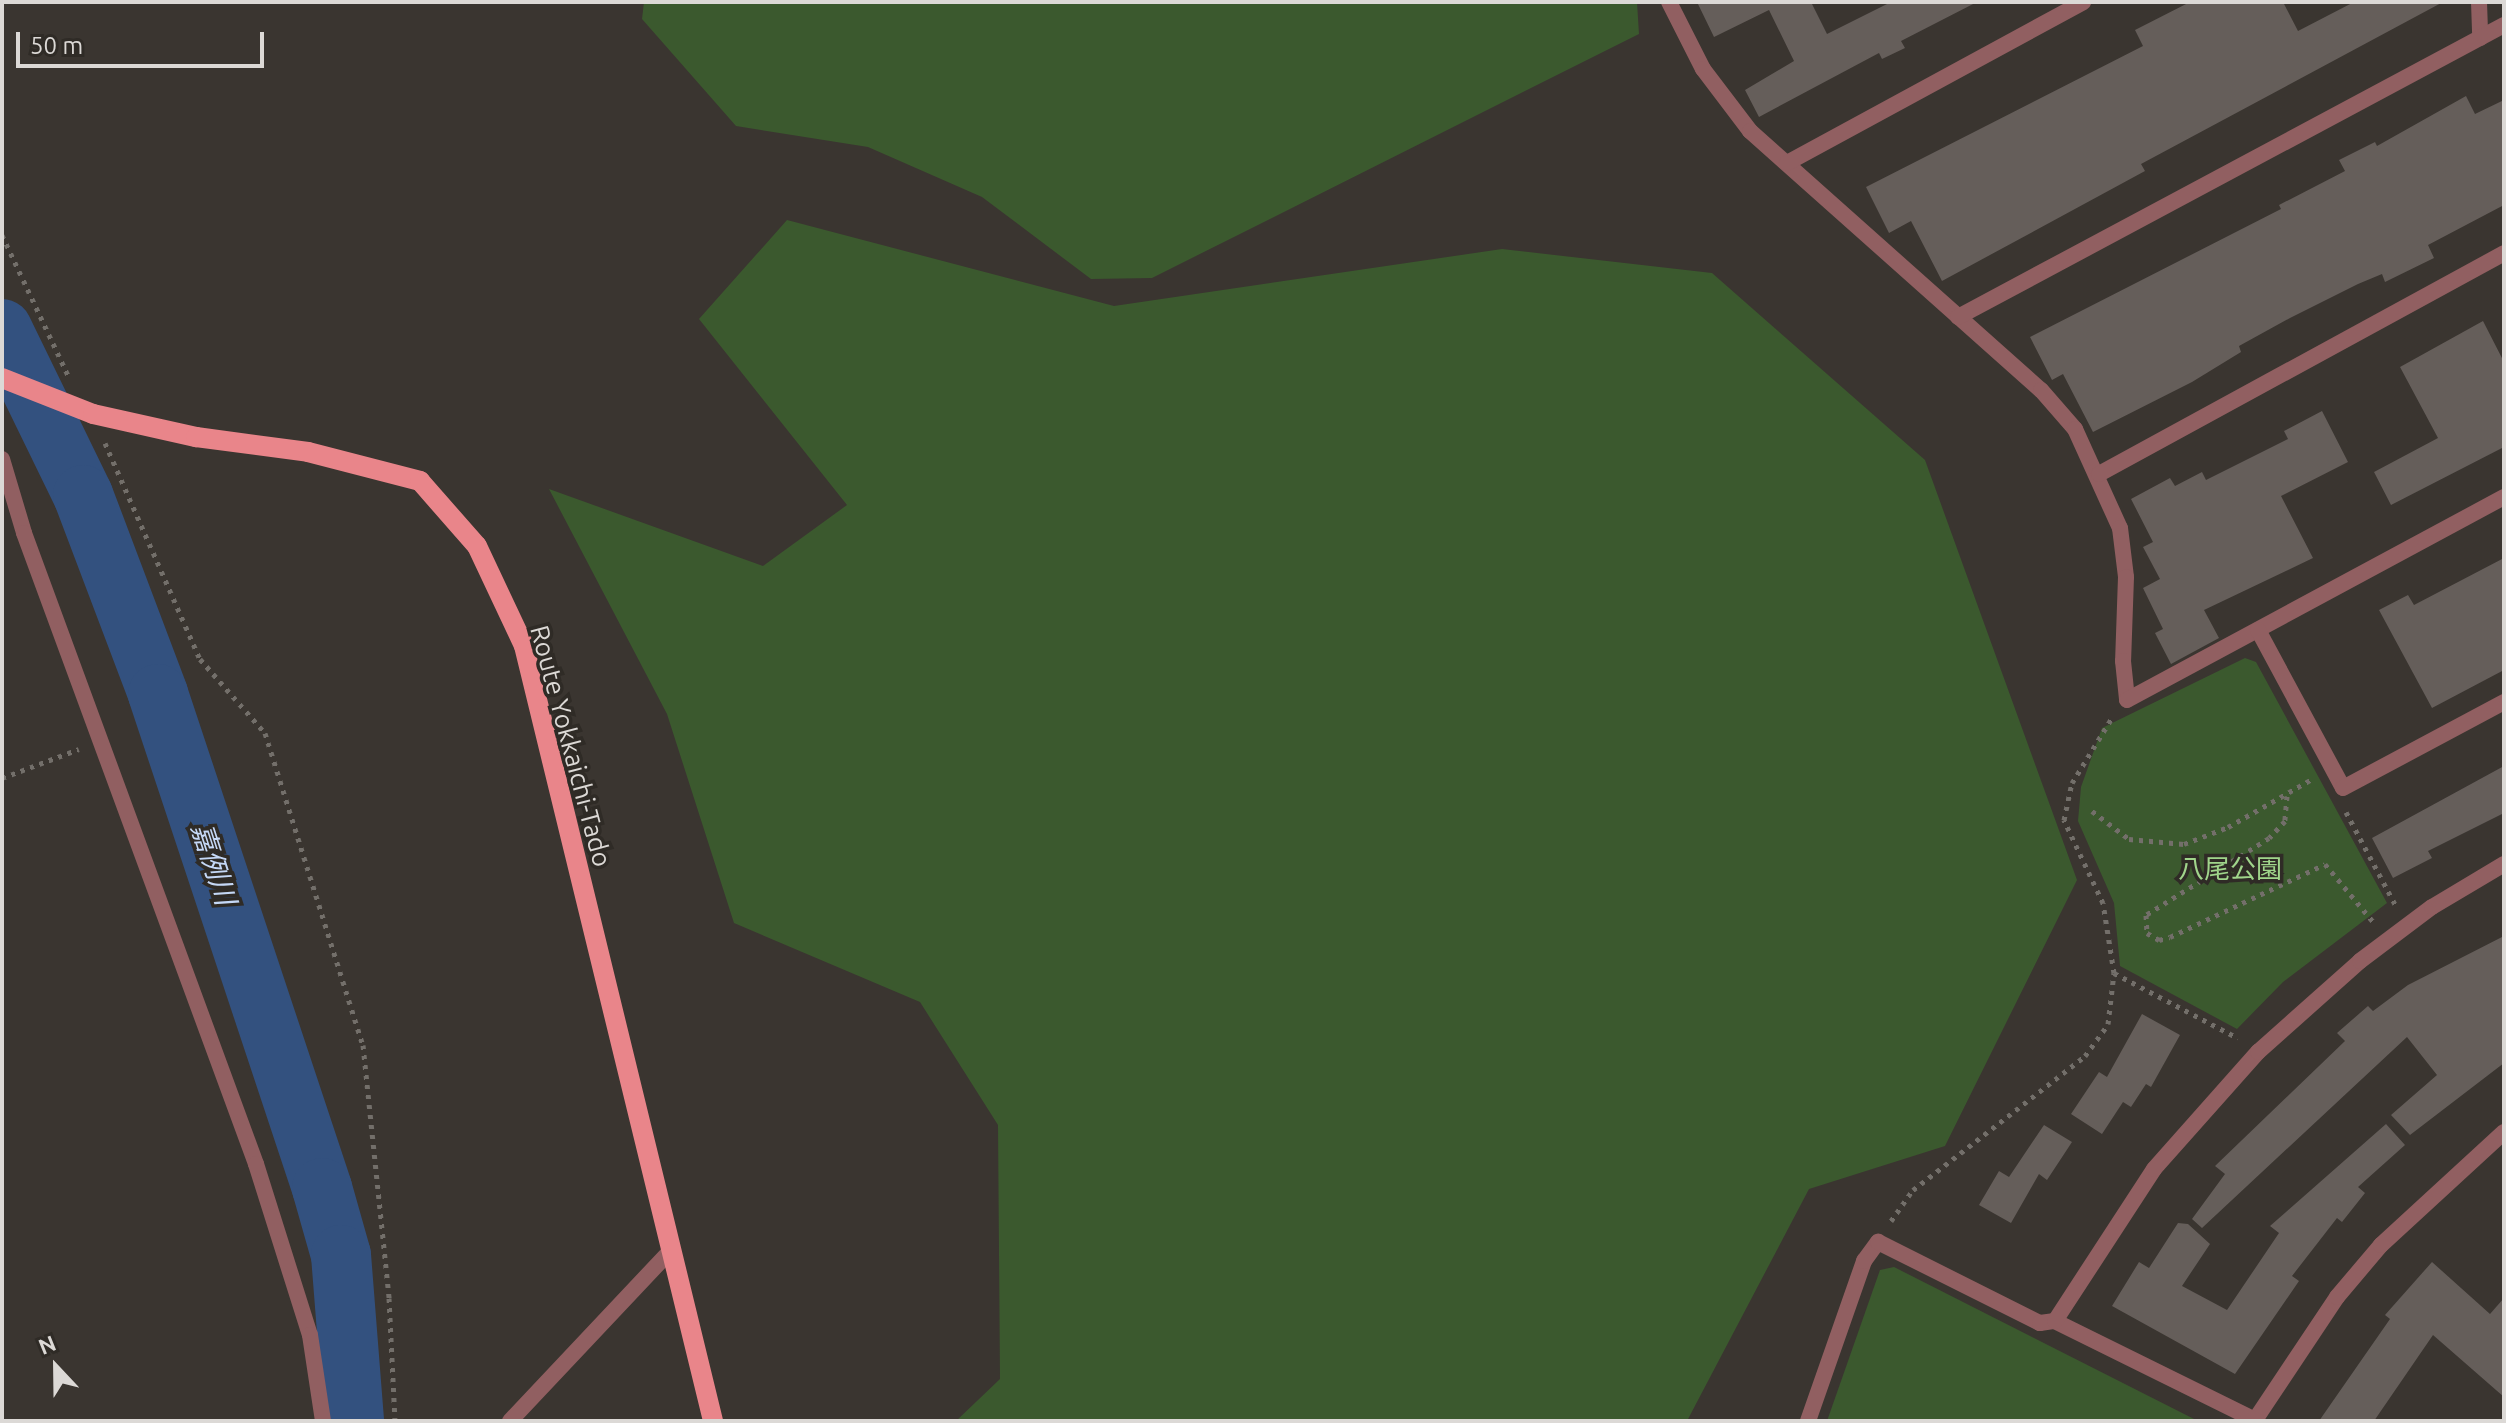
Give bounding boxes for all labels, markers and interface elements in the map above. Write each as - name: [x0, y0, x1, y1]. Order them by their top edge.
- scale bar: [20, 16, 268, 66]
- text: 50 m: [30, 32, 83, 59]
- street label: Route Yokkaichi-Tado: [524, 622, 618, 870]
- water label: 嘉例川: [185, 819, 243, 909]
- park label: 八尾公園: [2178, 853, 2282, 885]
- north arrow: [16, 1327, 96, 1407]
- text: N: [35, 1330, 59, 1359]

